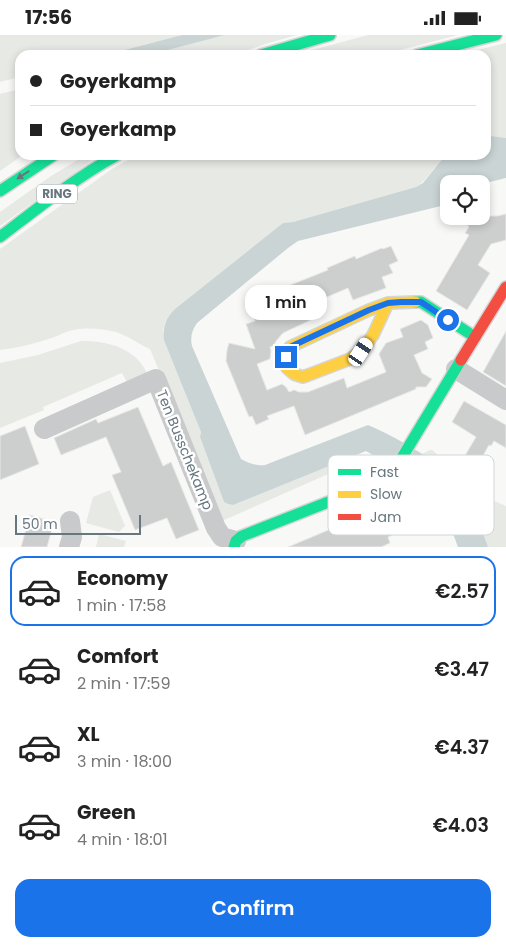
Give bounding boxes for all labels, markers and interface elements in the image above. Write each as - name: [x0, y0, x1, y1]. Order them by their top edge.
- text: 17:56: [25, 4, 72, 31]
- text: Goyerkamp: [60, 68, 176, 95]
- text: Goyerkamp: [60, 116, 176, 143]
- one-way arrow: [16, 170, 29, 180]
- map controls: [440, 175, 490, 225]
- button: locate: [440, 175, 490, 225]
- road number: RING: [37, 185, 77, 203]
- callout: 1 min: [245, 285, 327, 319]
- text: 1 min: [265, 291, 307, 314]
- route start: [437, 309, 459, 331]
- car: [346, 335, 375, 369]
- route end: [275, 346, 297, 368]
- street label: Ten Busschekamp: [152, 387, 218, 513]
- legend: [328, 455, 494, 535]
- text: Fast: [370, 462, 399, 482]
- text: Slow: [370, 484, 403, 504]
- text: Jam: [370, 507, 401, 527]
- scale bar: [15, 512, 141, 535]
- text: 50 m: [22, 514, 58, 534]
- text: Economy: [77, 565, 168, 592]
- icon: car: [17, 569, 62, 614]
- text: €2.57: [435, 578, 489, 605]
- text: 1 min · 17:58: [77, 594, 166, 617]
- text: Comfort: [77, 643, 159, 670]
- icon: car: [17, 647, 62, 692]
- text: €3.47: [435, 656, 489, 683]
- text: 2 min · 17:59: [77, 672, 170, 695]
- text: XL: [77, 721, 100, 748]
- icon: car: [17, 725, 62, 770]
- text: €4.37: [435, 734, 489, 761]
- text: 3 min · 18:00: [77, 750, 172, 773]
- text: Green: [77, 799, 136, 826]
- icon: car: [17, 803, 62, 848]
- text: €4.03: [433, 812, 489, 839]
- text: 4 min · 18:01: [77, 828, 168, 851]
- button: Confirm: [15, 879, 491, 937]

